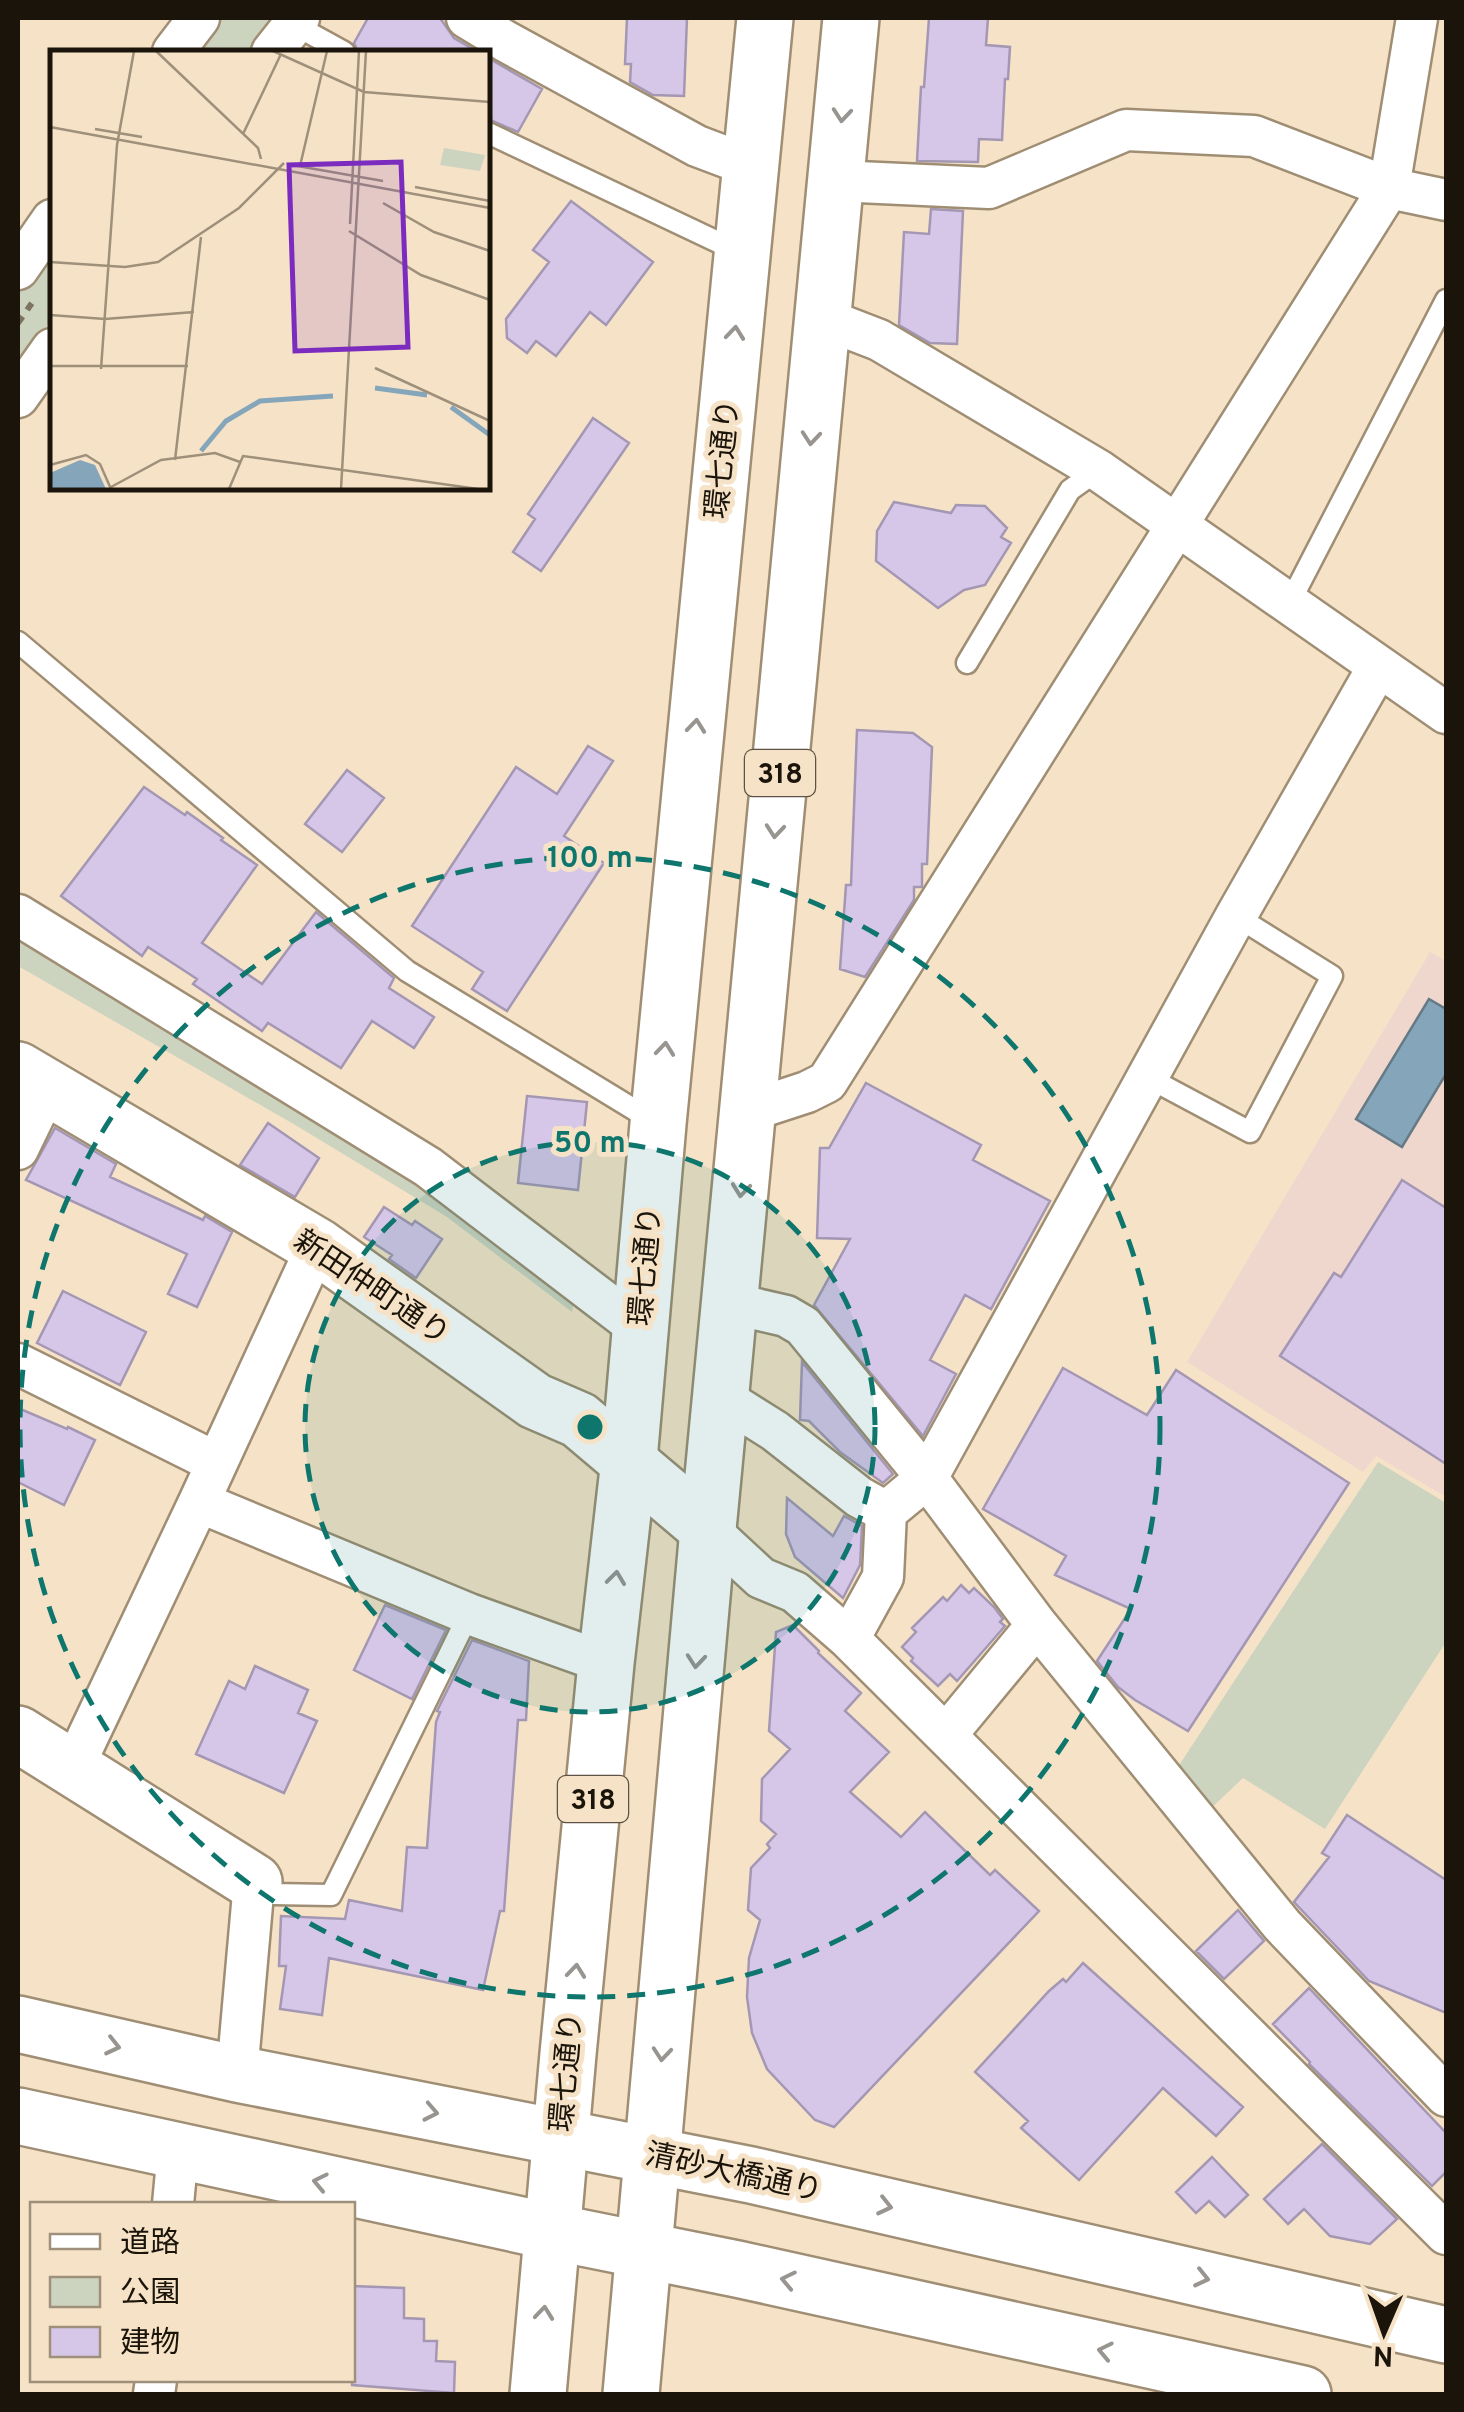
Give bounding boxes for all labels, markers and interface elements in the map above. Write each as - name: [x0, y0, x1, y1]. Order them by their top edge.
- inset map: [50, 50, 490, 490]
- one-way arrow: [832, 107, 854, 123]
- one-way arrow: [723, 324, 745, 340]
- street label: 環七通り: [700, 398, 749, 521]
- one-way arrow: [800, 430, 822, 446]
- one-way arrow: [685, 718, 707, 734]
- road number: 318: [745, 750, 815, 796]
- one-way arrow: [764, 824, 786, 840]
- text: 100 m: [547, 841, 633, 878]
- one-way arrow: [654, 1041, 675, 1057]
- text: 50 m: [554, 1126, 626, 1163]
- one-way arrow: [731, 1182, 752, 1198]
- street label: 環七通り: [624, 1205, 671, 1328]
- street label: 新田仲町通り: [286, 1223, 456, 1355]
- centre of rings: [572, 1409, 608, 1445]
- one-way arrow: [605, 1570, 626, 1586]
- one-way arrow: [686, 1653, 708, 1669]
- road number: 318: [558, 1776, 628, 1822]
- one-way arrow: [564, 1963, 586, 1979]
- street label: 環七通り: [545, 2011, 592, 2134]
- one-way arrow: [104, 2034, 121, 2055]
- one-way arrow: [651, 2047, 673, 2063]
- one-way arrow: [422, 2101, 439, 2122]
- street label: 清砂大橋通り: [642, 2138, 825, 2211]
- one-way arrow: [312, 2173, 329, 2194]
- one-way arrow: [876, 2194, 893, 2215]
- legend: [30, 2202, 355, 2382]
- text: 道路: [120, 2226, 180, 2263]
- one-way arrow: [1193, 2267, 1210, 2288]
- one-way arrow: [780, 2271, 797, 2292]
- text: 公園: [120, 2276, 180, 2313]
- north arrow: [1334, 2282, 1434, 2382]
- one-way arrow: [533, 2305, 555, 2321]
- text: 建物: [120, 2326, 180, 2363]
- text: N: [1373, 2336, 1394, 2372]
- one-way arrow: [1097, 2341, 1114, 2362]

